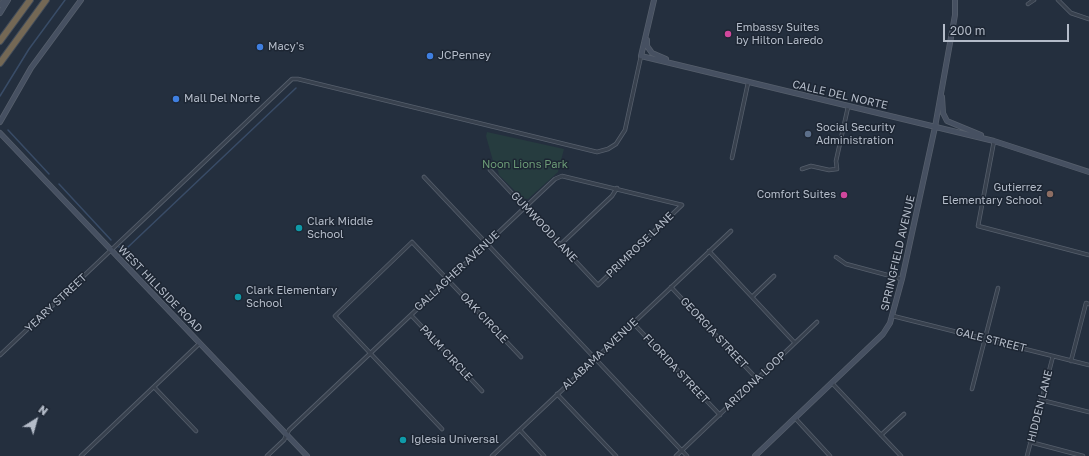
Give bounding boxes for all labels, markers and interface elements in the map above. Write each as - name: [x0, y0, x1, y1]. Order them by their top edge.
- scale bar: [945, 16, 1071, 42]
- place label: Embassy Suites by Hilton Laredo: [736, 21, 823, 47]
- text: 200 m: [950, 23, 985, 38]
- marker: Embassy Suites by Hilton Laredo: [723, 29, 733, 39]
- place label: Macy's: [268, 40, 304, 54]
- marker: Macy's: [255, 42, 265, 52]
- place label: JCPenney: [438, 49, 491, 63]
- marker: JCPenney: [425, 51, 435, 61]
- street label: CALLE DEL NORTE: [791, 78, 889, 112]
- place label: Mall Del Norte: [184, 92, 260, 106]
- marker: Mall Del Norte: [171, 94, 181, 104]
- place label: Social Security Administration: [816, 121, 895, 147]
- marker: Social Security Administration: [803, 129, 813, 139]
- park label: Noon Lions Park: [482, 158, 568, 172]
- place label: Gutierrez Elementary School: [942, 181, 1042, 207]
- place label: Comfort Suites: [757, 188, 836, 202]
- street label: GUMWOOD LANE: [508, 189, 580, 265]
- marker: Gutierrez Elementary School: [1045, 189, 1055, 199]
- marker: Comfort Suites: [839, 190, 849, 200]
- street label: SPRINGFIELD AVENUE: [878, 194, 918, 312]
- street label: PRIMROSE LANE: [603, 209, 677, 281]
- place label: Clark Middle School: [307, 215, 373, 241]
- marker: Clark Middle School: [294, 223, 304, 233]
- street label: GALLAGHER AVENUE: [412, 228, 502, 314]
- street label: WEST HILLSIDE ROAD: [115, 243, 205, 335]
- street label: YEARY STREET: [22, 271, 90, 335]
- place label: Clark Elementary School: [246, 284, 337, 310]
- street label: OAK CIRCLE: [457, 290, 511, 346]
- marker: Clark Elementary School: [233, 292, 243, 302]
- street label: GEORGIA STREET: [677, 295, 751, 371]
- street label: ALABAMA AVENUE: [559, 315, 641, 393]
- street label: PALM CIRCLE: [417, 323, 475, 383]
- street label: GALE STREET: [954, 325, 1028, 355]
- street label: FLORIDA STREET: [640, 331, 712, 407]
- street label: ARIZONA LOOP: [721, 349, 789, 413]
- street label: HIDDEN LANE: [1025, 368, 1055, 444]
- north arrow: [16, 400, 56, 440]
- text: N: [36, 402, 51, 418]
- place label: Iglesia Universal: [411, 433, 499, 447]
- marker: Iglesia Universal: [398, 435, 408, 445]

